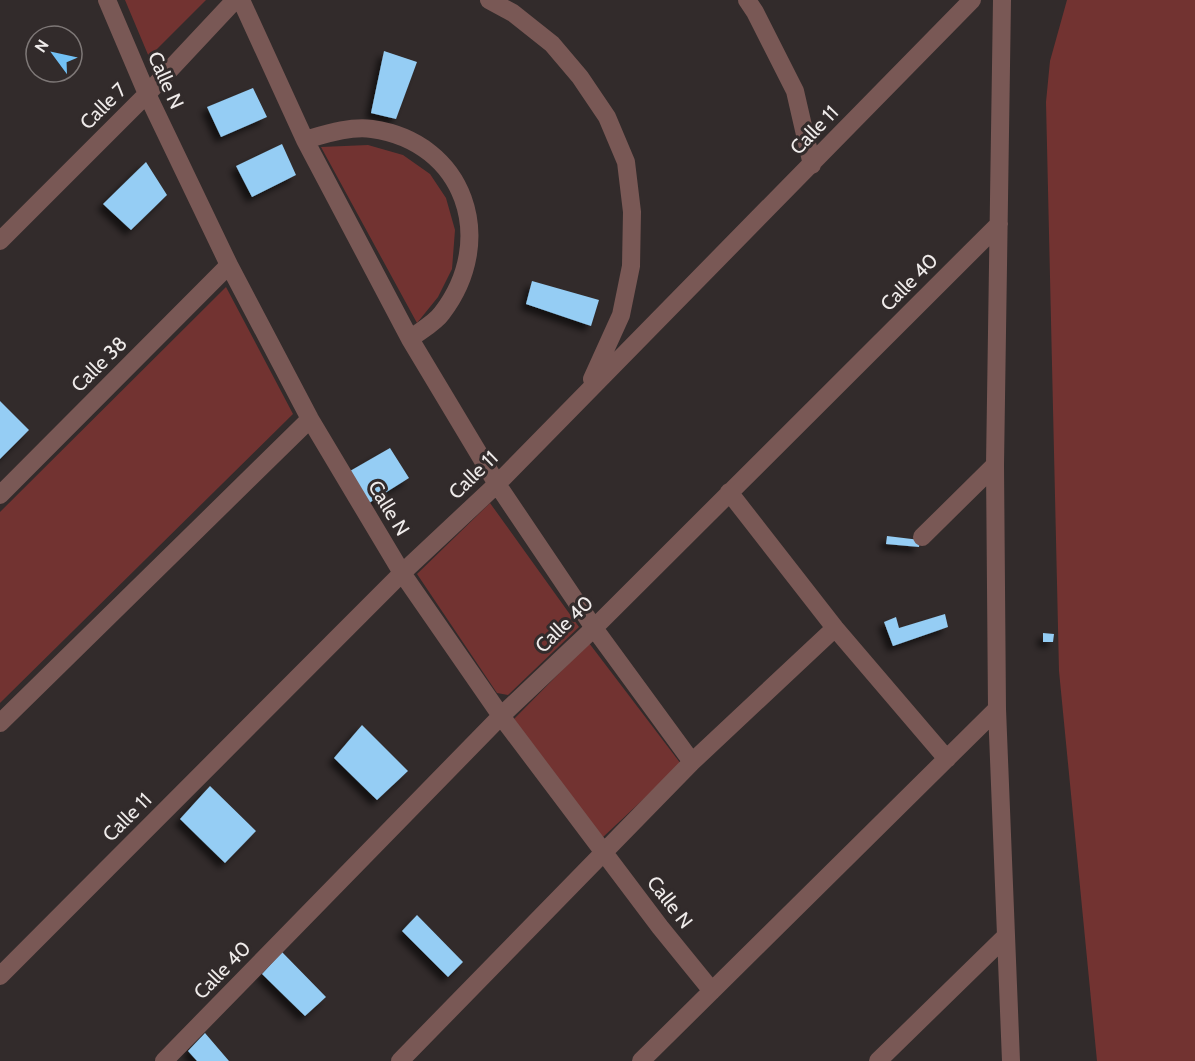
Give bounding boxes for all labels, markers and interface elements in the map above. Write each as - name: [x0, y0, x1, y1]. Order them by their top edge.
- north arrow: [24, 24, 84, 84]
- text: N: [31, 36, 53, 56]
- street label: Calle N: [143, 48, 189, 112]
- street label: Calle 7: [75, 78, 131, 134]
- street label: Calle 11: [785, 100, 843, 160]
- street label: Calle 40: [875, 248, 943, 316]
- street label: Calle 38: [66, 331, 132, 397]
- street label: Calle 11: [443, 446, 503, 504]
- street label: Calle N: [363, 476, 415, 540]
- street label: Calle 40: [530, 591, 598, 657]
- street label: Calle 11: [98, 788, 156, 846]
- street label: Calle N: [642, 871, 698, 933]
- street label: Calle 40: [189, 936, 255, 1004]

